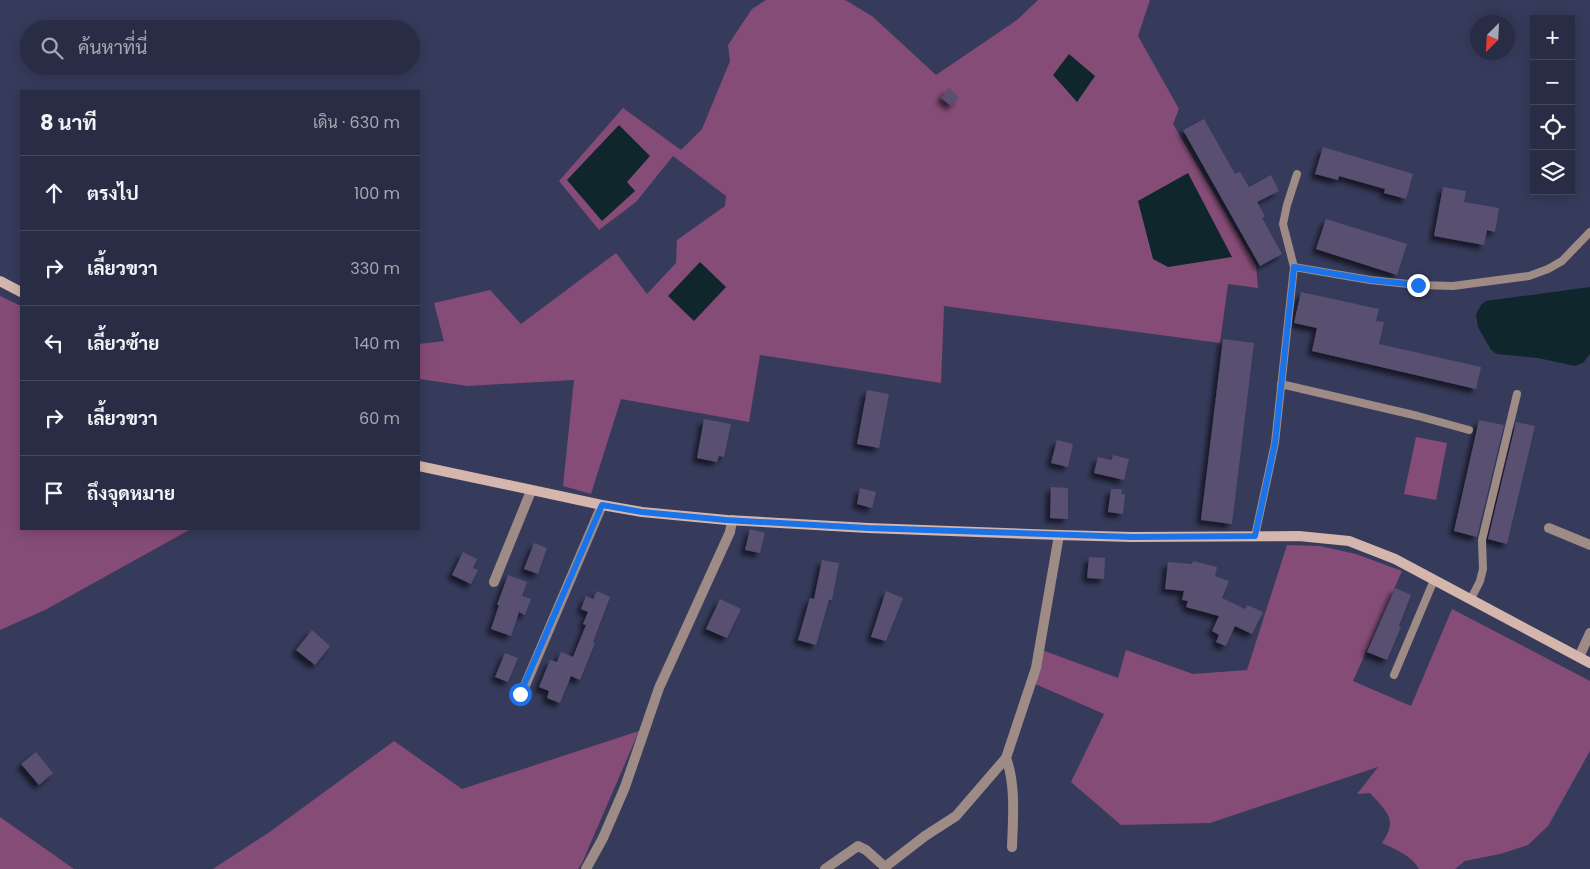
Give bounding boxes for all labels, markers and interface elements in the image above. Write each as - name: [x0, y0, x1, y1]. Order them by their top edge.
- north arrow: [1470, 15, 1515, 60]
- map controls: [1530, 15, 1575, 195]
- button: +: [1530, 15, 1575, 60]
- search box: [20, 20, 420, 75]
- icon: search: [38, 34, 66, 62]
- text: ค้นหาที่นี่: [78, 34, 147, 61]
- button: −: [1530, 60, 1575, 105]
- button: locate: [1530, 105, 1575, 150]
- text: 8 นาที: [40, 108, 97, 137]
- text: เดิน · 630 m: [313, 111, 400, 134]
- button: layers: [1530, 150, 1575, 195]
- icon: ahead: [40, 179, 68, 207]
- text: ตรงไป: [87, 180, 139, 207]
- text: 100 m: [354, 182, 400, 205]
- icon: right: [40, 254, 68, 282]
- text: เลี้ยวขวา: [87, 255, 158, 282]
- text: 330 m: [350, 257, 400, 280]
- route end: [1407, 274, 1430, 297]
- icon: left: [40, 329, 68, 357]
- text: เลี้ยวซ้าย: [87, 330, 159, 357]
- text: 140 m: [354, 332, 400, 355]
- icon: right: [40, 404, 68, 432]
- text: เลี้ยวขวา: [87, 405, 158, 432]
- text: 60 m: [359, 407, 400, 430]
- icon: arrive: [40, 479, 68, 507]
- text: ถึงจุดหมาย: [87, 480, 175, 507]
- route start: [509, 683, 532, 706]

